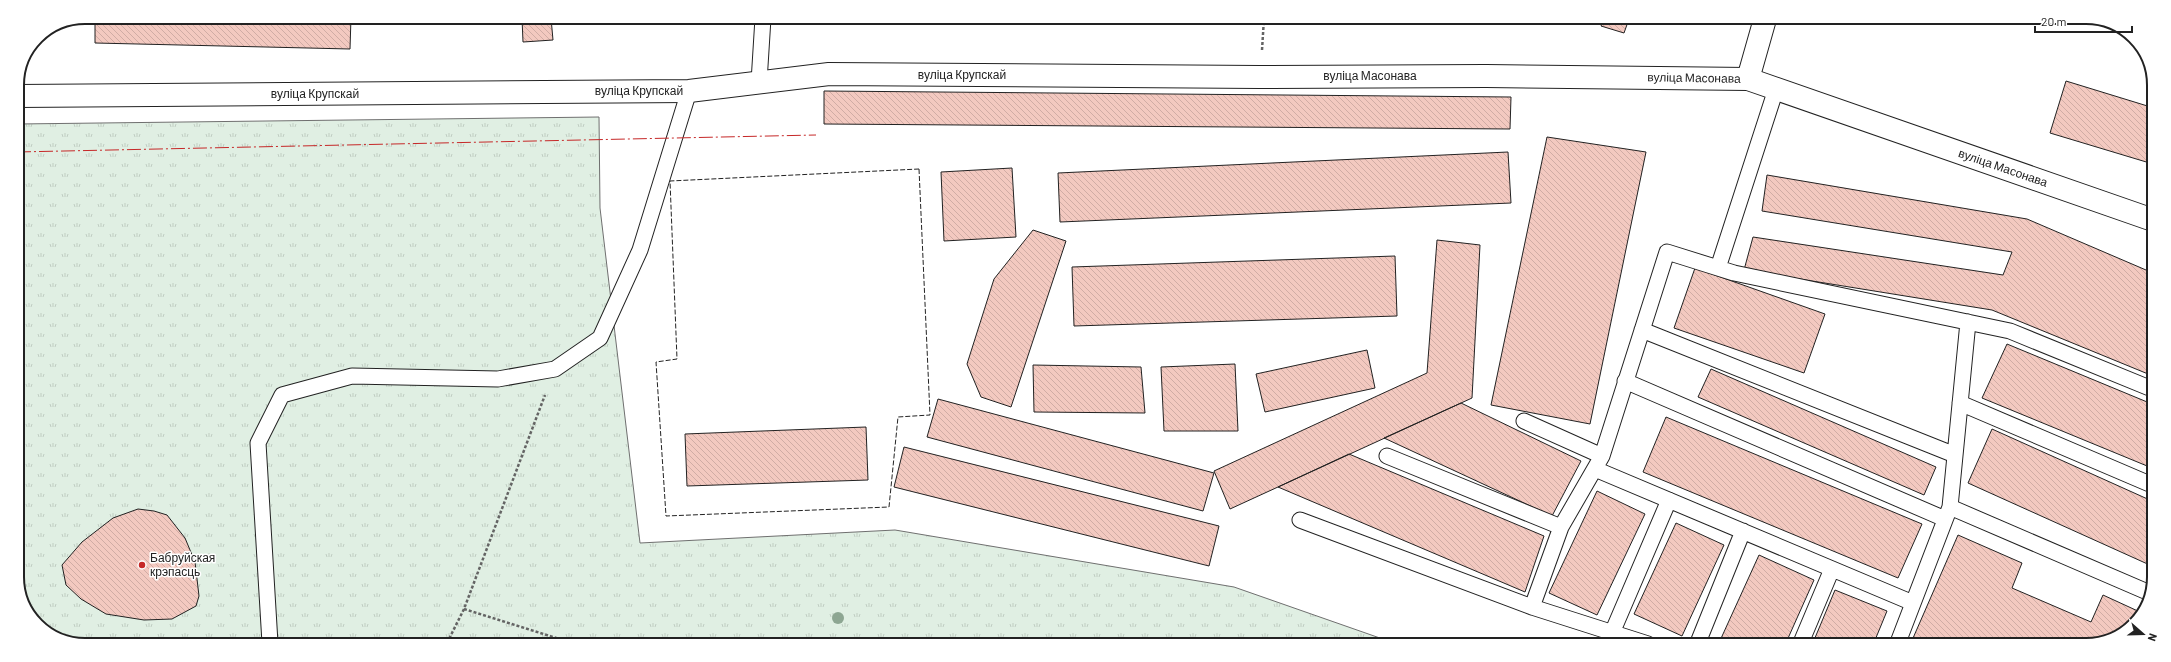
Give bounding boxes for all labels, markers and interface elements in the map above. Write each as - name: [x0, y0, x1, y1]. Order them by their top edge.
- scale bar: [2035, 8, 2132, 34]
- text: 20 m: [2041, 14, 2067, 28]
- street label: вуліца Крупскай: [918, 67, 1006, 82]
- street label: вуліца Масонава: [1323, 68, 1417, 83]
- street label: вуліца Масонава: [1647, 69, 1741, 86]
- street label: вуліца Крупскай: [595, 83, 683, 98]
- street label: вуліца Крупскай: [271, 86, 359, 101]
- street label: вуліца Масонава: [1957, 145, 2050, 190]
- place label: Бабруйская крэпасць: [150, 550, 215, 579]
- marker: Бабруйская крэпасць: [137, 560, 147, 570]
- north arrow: [2123, 614, 2163, 654]
- text: N: [2146, 632, 2160, 643]

